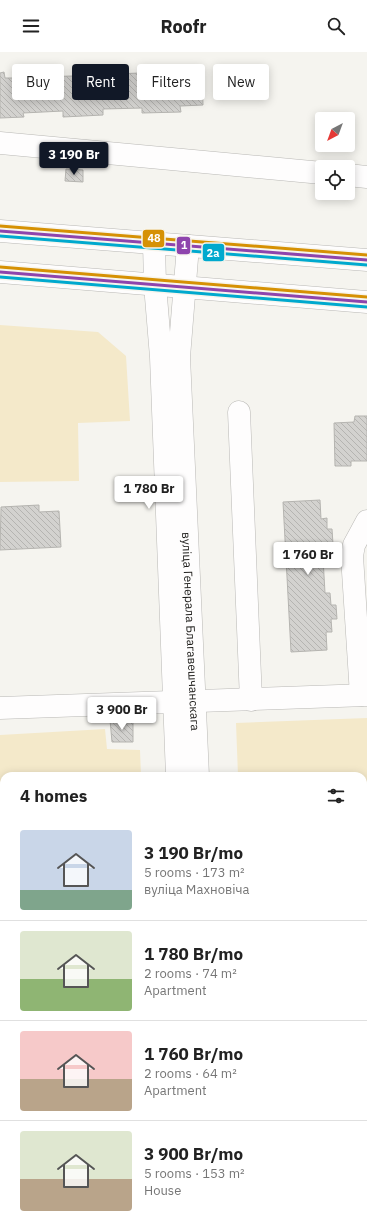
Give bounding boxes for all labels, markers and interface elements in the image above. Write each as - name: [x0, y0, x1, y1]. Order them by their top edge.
- icon: menu: [20, 15, 42, 37]
- text: Roofr: [161, 15, 206, 38]
- icon: search: [325, 15, 347, 37]
- chip: Buy: [12, 64, 64, 100]
- chip: Rent: [72, 64, 129, 100]
- chip: Filters: [137, 64, 205, 100]
- chip: New: [213, 64, 269, 100]
- north arrow: [315, 112, 355, 152]
- map controls: [315, 112, 355, 200]
- pin: 3 190 Br: [33, 142, 115, 176]
- text: 3 190 Br: [48, 146, 100, 163]
- button: locate: [315, 160, 355, 200]
- line badge: 48: [142, 229, 165, 248]
- text: 48: [147, 231, 161, 245]
- line badge: 1: [176, 236, 191, 255]
- text: 1: [181, 238, 188, 252]
- line badge: 2а: [202, 243, 225, 262]
- text: 2а: [207, 246, 219, 260]
- pin: 1 780 Br: [108, 476, 190, 510]
- text: 1 780 Br: [123, 480, 175, 497]
- street label: вуліца Генерала Благавешчанскага: [179, 532, 203, 732]
- pin: 1 760 Br: [267, 542, 349, 576]
- text: 1 760 Br: [282, 546, 334, 563]
- pin: 3 900 Br: [81, 697, 163, 731]
- text: 3 900 Br: [96, 701, 148, 718]
- text: 4 homes: [20, 785, 87, 807]
- icon: filters: [325, 785, 347, 807]
- text: 3 190 Br/mo: [144, 842, 243, 864]
- icon: home: [52, 846, 100, 894]
- text: 5 rooms · 173 m²: [144, 864, 245, 881]
- text: вуліца Махновіча: [144, 881, 249, 898]
- text: 1 780 Br/mo: [144, 943, 243, 965]
- icon: home: [52, 947, 100, 995]
- text: 2 rooms · 74 m²: [144, 965, 237, 982]
- text: Apartment: [144, 982, 207, 999]
- text: 1 760 Br/mo: [144, 1043, 243, 1065]
- icon: home: [52, 1047, 100, 1095]
- text: 2 rooms · 64 m²: [144, 1065, 237, 1082]
- text: Apartment: [144, 1082, 207, 1099]
- text: 3 900 Br/mo: [144, 1143, 243, 1165]
- icon: home: [52, 1147, 100, 1195]
- text: 5 rooms · 153 m²: [144, 1165, 245, 1182]
- text: House: [144, 1182, 181, 1199]

